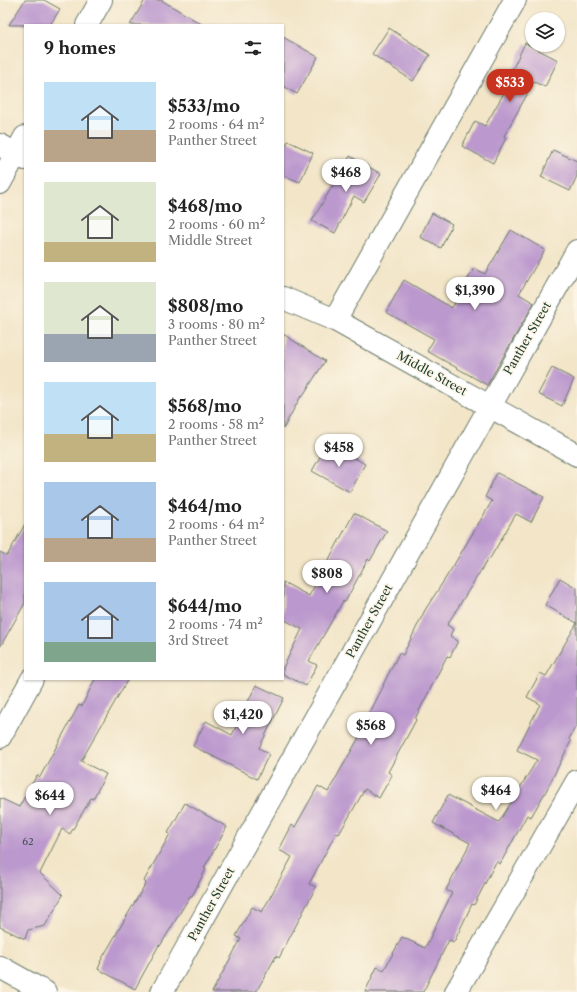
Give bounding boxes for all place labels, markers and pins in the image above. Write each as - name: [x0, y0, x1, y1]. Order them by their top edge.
- pin: $533: [486, 69, 534, 103]
- pin: $468: [322, 159, 370, 193]
- pin: $1,390: [442, 277, 508, 311]
- pin: $458: [315, 434, 363, 468]
- pin: $808: [303, 560, 351, 594]
- pin: $1,420: [210, 701, 276, 735]
- pin: $568: [347, 712, 395, 746]
- pin: $464: [472, 777, 520, 811]
- pin: $644: [26, 782, 74, 816]

